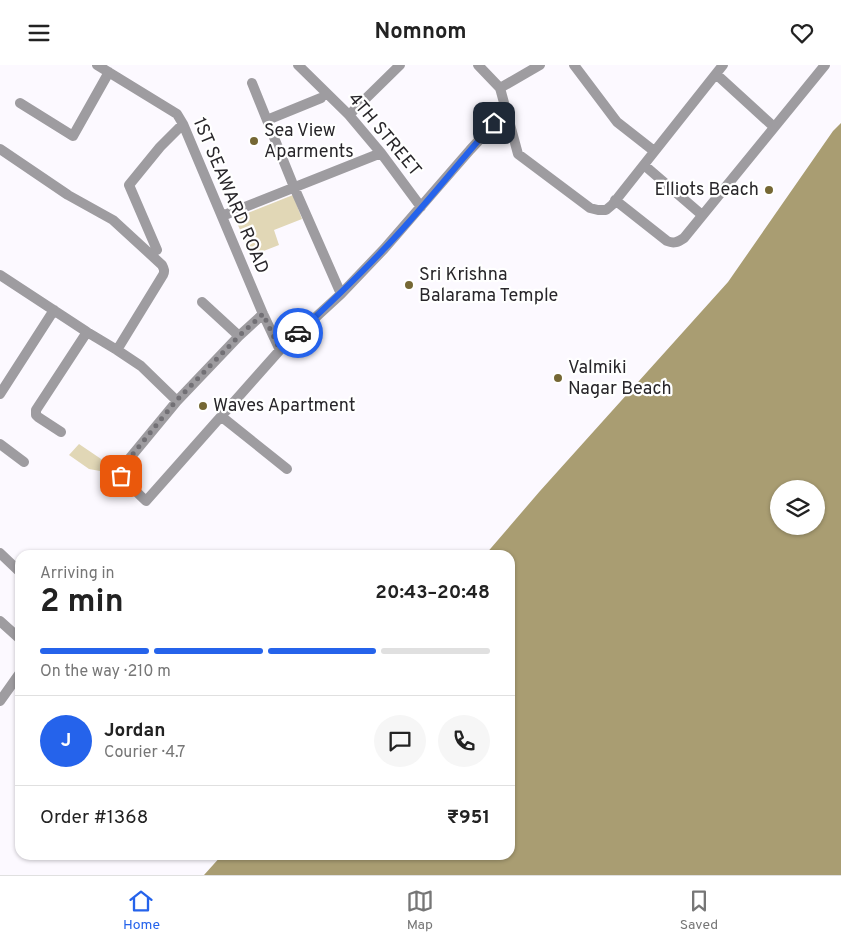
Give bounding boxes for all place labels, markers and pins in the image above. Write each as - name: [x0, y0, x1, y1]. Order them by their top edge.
- pin: [473, 102, 515, 144]
- place label: Sea View Aparments: [264, 120, 354, 164]
- marker: Sea View Aparments: [248, 135, 260, 147]
- place label: Elliots Beach: [655, 179, 759, 202]
- marker: Elliots Beach: [763, 184, 775, 196]
- place label: Sri Krishna Balarama Temple: [419, 264, 558, 308]
- marker: Sri Krishna Balarama Temple: [403, 279, 415, 291]
- place label: Valmiki Nagar Beach: [568, 357, 672, 401]
- marker: Valmiki Nagar Beach: [552, 372, 564, 384]
- place label: Waves Apartment: [213, 395, 355, 418]
- marker: Waves Apartment: [197, 400, 209, 412]
- pin: [100, 455, 142, 497]

